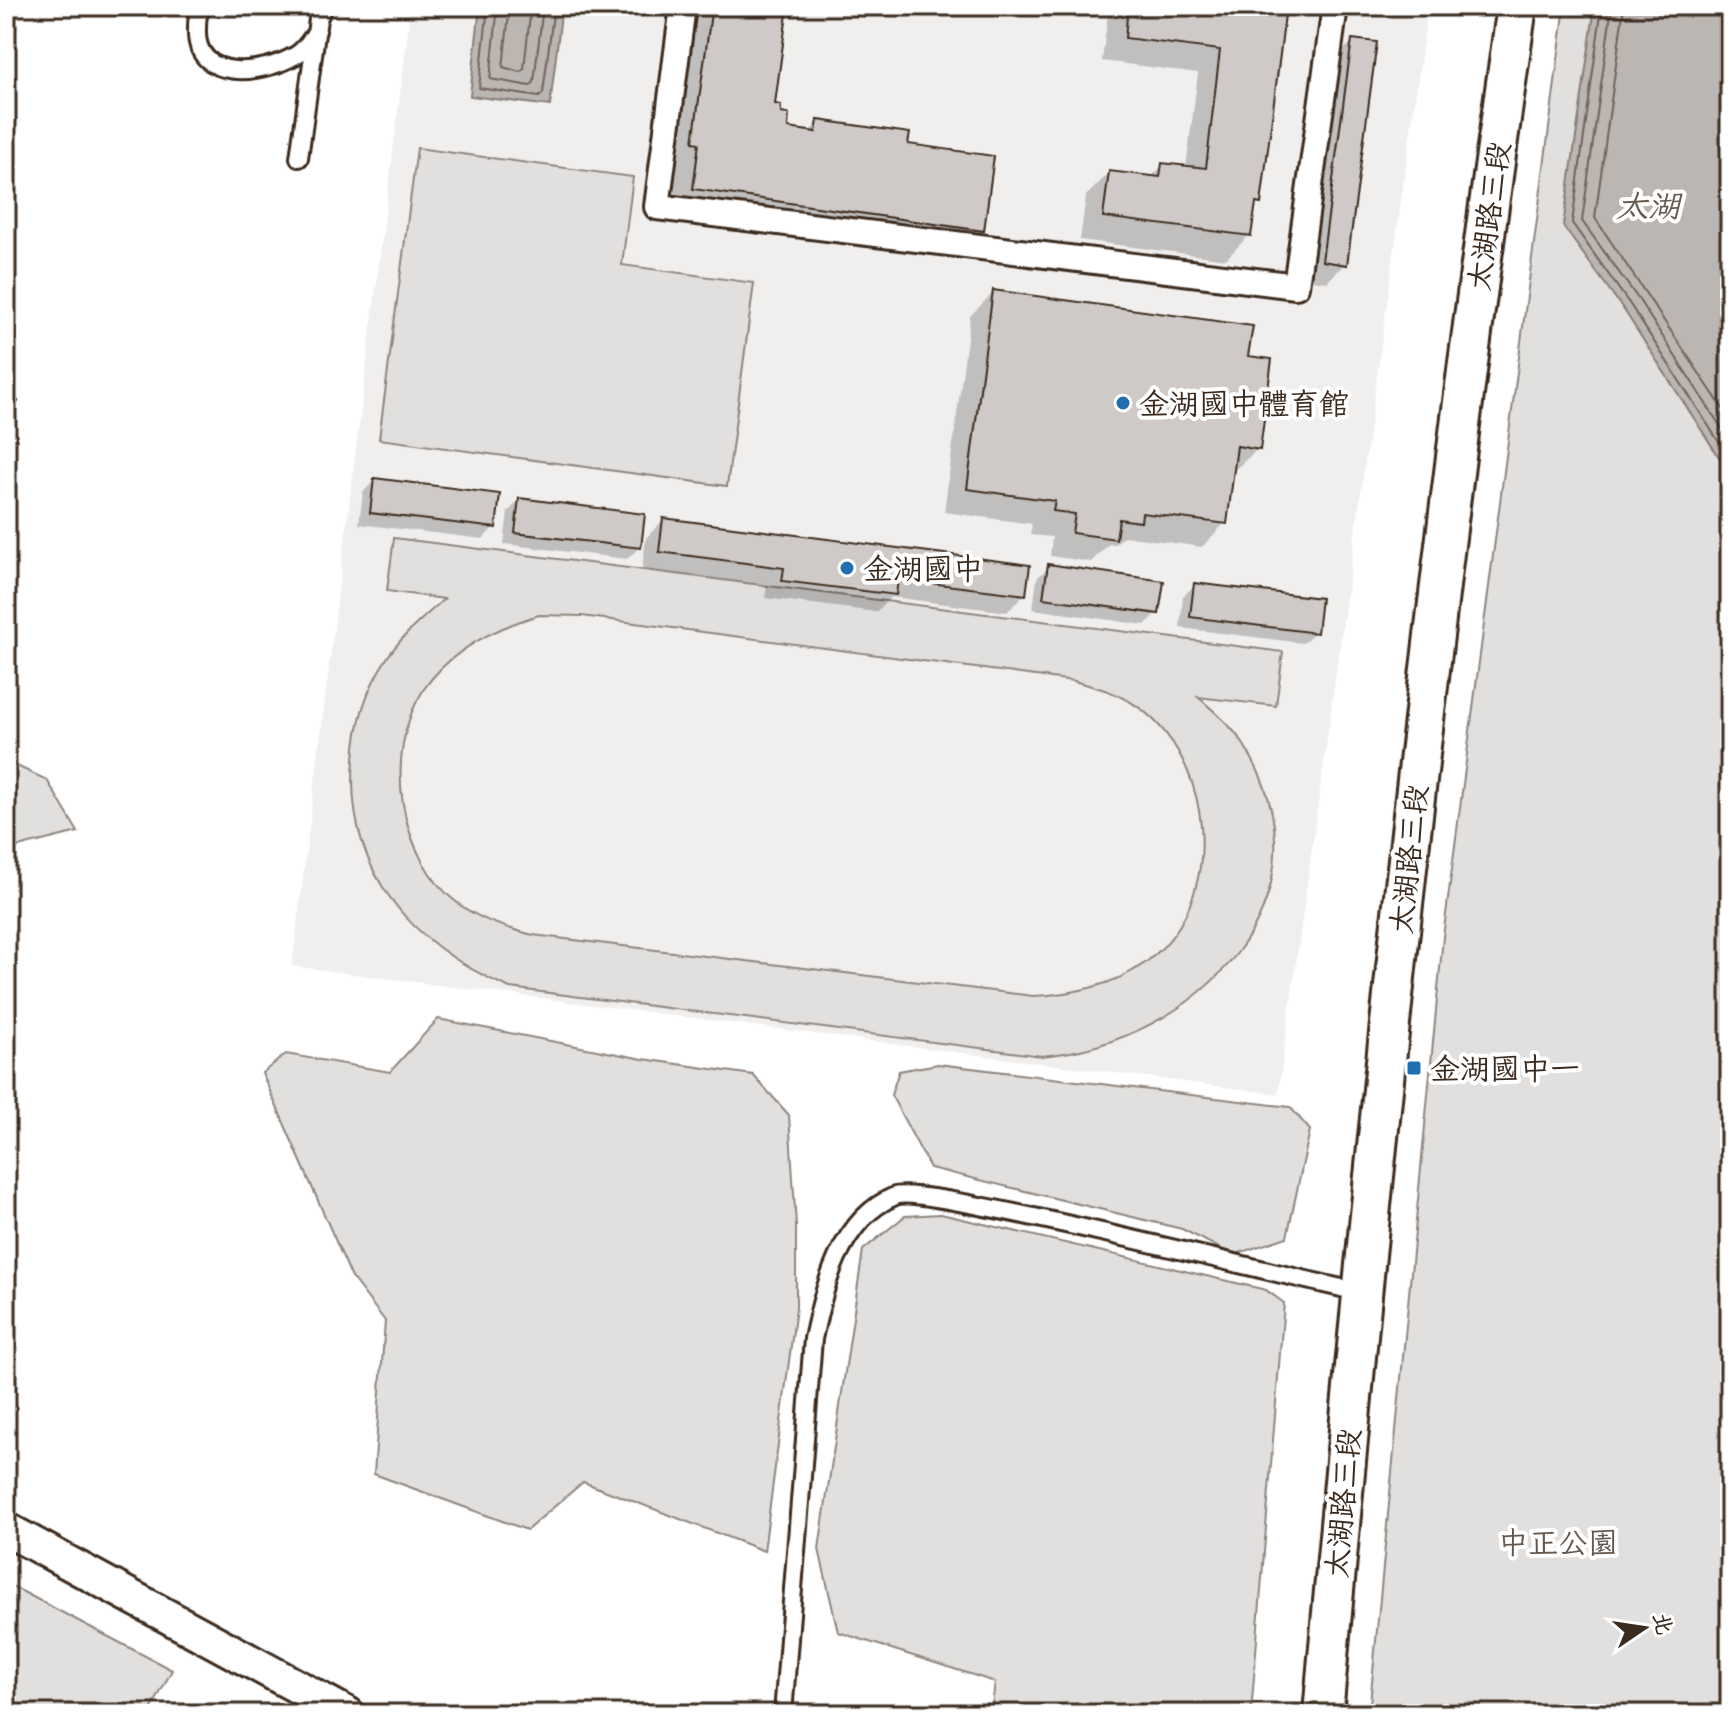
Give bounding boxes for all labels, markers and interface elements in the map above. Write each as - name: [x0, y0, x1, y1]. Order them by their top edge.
- street label: 太湖路三段: [1458, 139, 1518, 293]
- water label: 太湖: [1616, 184, 1683, 227]
- place label: 金湖國中體育館: [1139, 383, 1349, 423]
- marker: 金湖國中體育館: [1114, 394, 1132, 412]
- place label: 金湖國中: [863, 548, 983, 588]
- marker: 金湖國中: [838, 559, 856, 577]
- street label: 太湖路三段: [1380, 782, 1436, 936]
- place label: 金湖國中一: [1430, 1048, 1580, 1088]
- marker: 金湖國中一: [1405, 1059, 1423, 1077]
- street label: 太湖路三段: [1316, 1427, 1368, 1579]
- park label: 中正公園: [1498, 1522, 1618, 1562]
- north arrow: [1604, 1588, 1684, 1668]
- text: 北: [1646, 1609, 1681, 1638]

